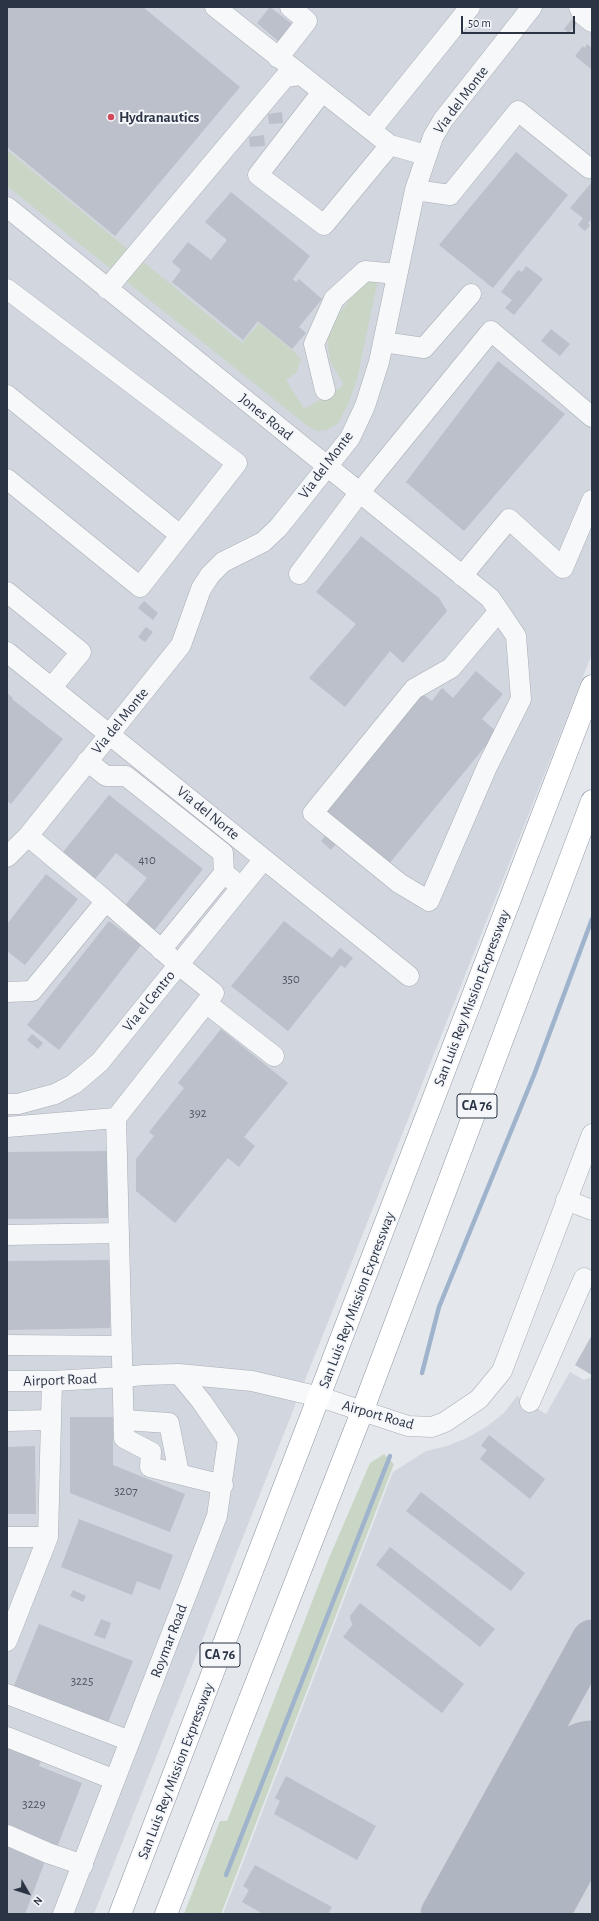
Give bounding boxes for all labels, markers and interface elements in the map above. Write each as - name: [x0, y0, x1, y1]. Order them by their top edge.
- scale bar: [463, 8, 577, 34]
- text: 50 m: [468, 17, 491, 29]
- street label: Via del Monte: [430, 63, 492, 137]
- place label: Hydranautics: [119, 108, 199, 126]
- marker: Hydranautics: [106, 112, 116, 122]
- street label: Jones Road: [235, 390, 297, 444]
- street label: Via del Monte: [295, 428, 357, 502]
- street label: Via del Monte: [88, 684, 152, 758]
- street label: Via del Norte: [173, 782, 243, 844]
- house number: 410: [138, 852, 156, 868]
- street label: San Luis Rey Mission Expressway: [430, 907, 514, 1089]
- street label: Via el Centro: [119, 967, 179, 1035]
- house number: 350: [282, 971, 300, 987]
- road number: CA 76: [457, 1094, 497, 1118]
- house number: 392: [189, 1105, 207, 1121]
- street label: San Luis Rey Mission Expressway: [315, 1209, 399, 1391]
- street label: Airport Road: [23, 1370, 97, 1390]
- street label: Airport Road: [340, 1396, 416, 1434]
- house number: 3207: [114, 1483, 138, 1499]
- street label: Roymar Road: [147, 1602, 191, 1680]
- road number: CA 76: [200, 1643, 240, 1667]
- house number: 3225: [71, 1673, 93, 1689]
- street label: San Luis Rey Mission Expressway: [134, 1680, 218, 1862]
- house number: 3229: [22, 1796, 46, 1812]
- north arrow: [8, 1873, 48, 1913]
- text: N: [31, 1894, 44, 1907]

